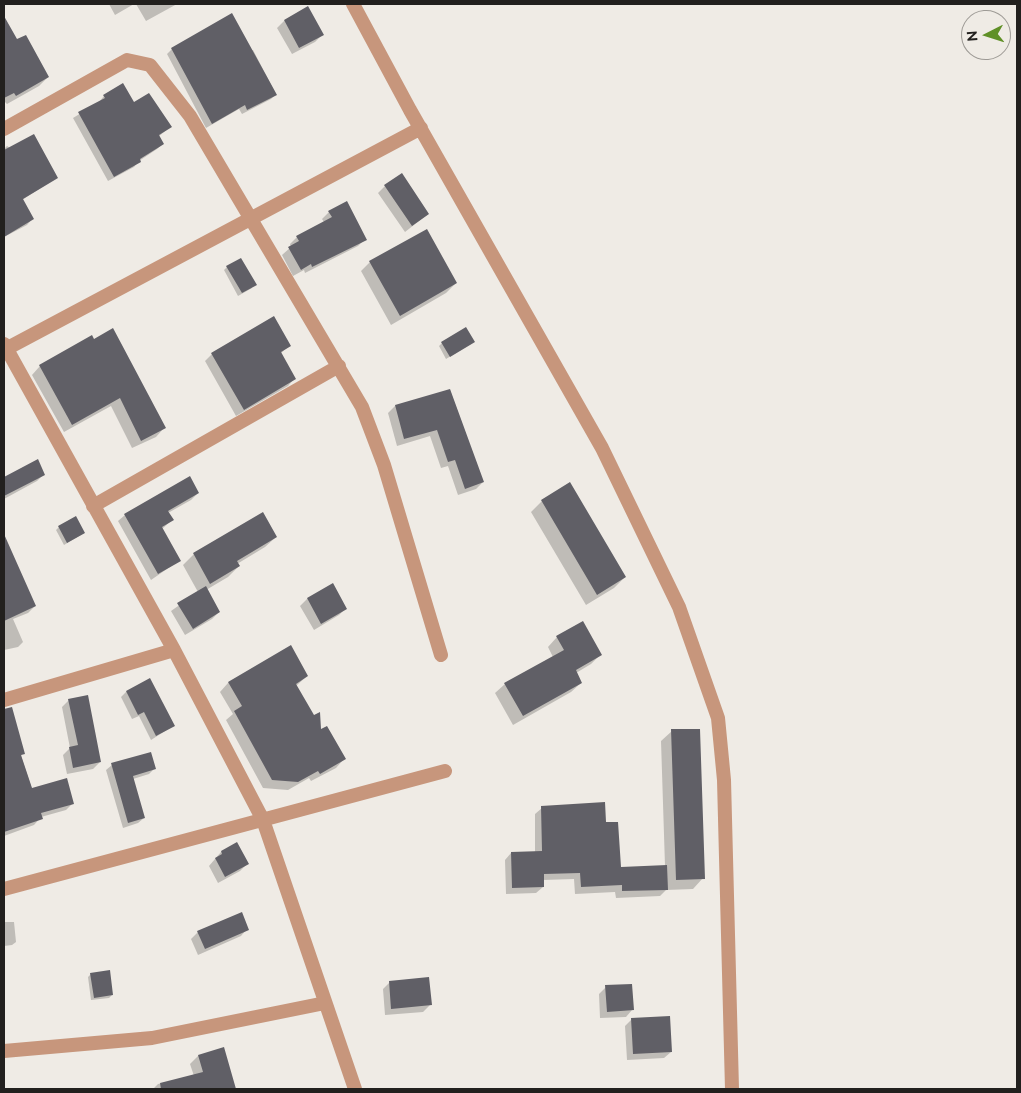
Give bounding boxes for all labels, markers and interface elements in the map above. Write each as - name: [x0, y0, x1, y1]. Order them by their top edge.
- north arrow: [961, 10, 1011, 60]
- text: N: [964, 30, 980, 42]

